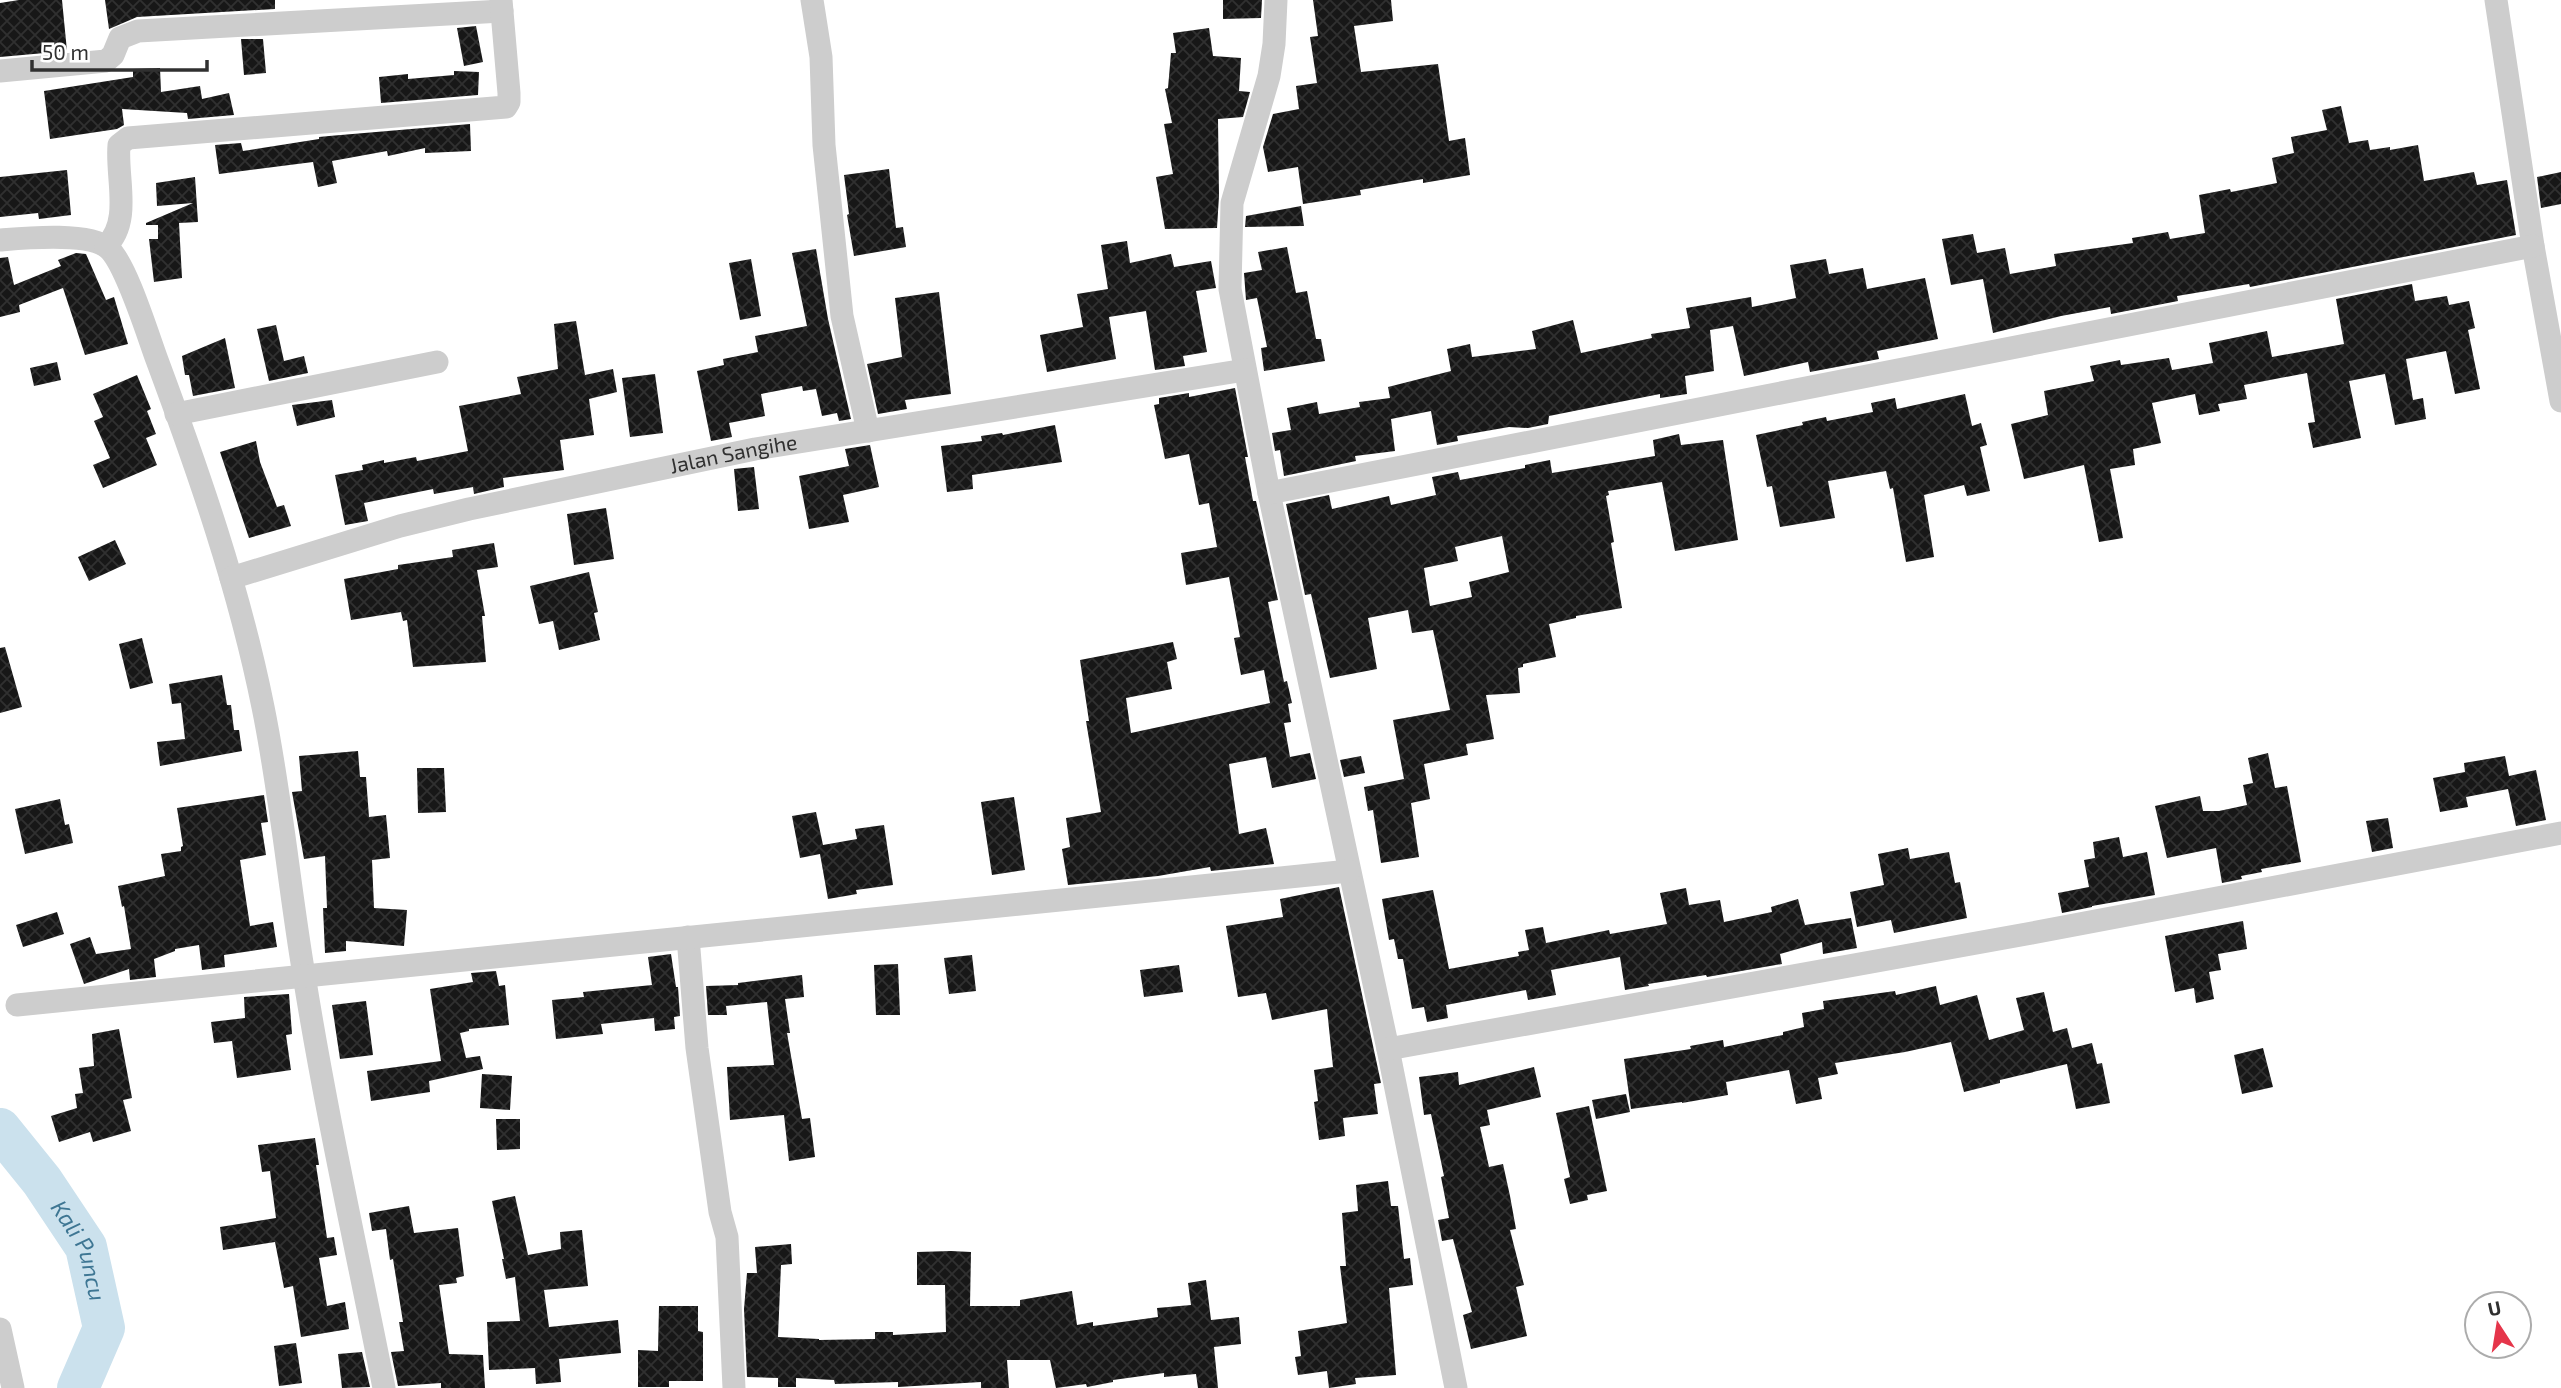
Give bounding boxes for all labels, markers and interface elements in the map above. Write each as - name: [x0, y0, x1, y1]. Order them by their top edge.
- scale bar: [32, 28, 206, 72]
- text: 50 m: [42, 39, 89, 64]
- street label: Jalan Sangihe: [667, 428, 799, 478]
- water label: Kali Puncu: [46, 1194, 113, 1303]
- north arrow: [2463, 1290, 2533, 1360]
- text: U: [2486, 1295, 2503, 1320]

